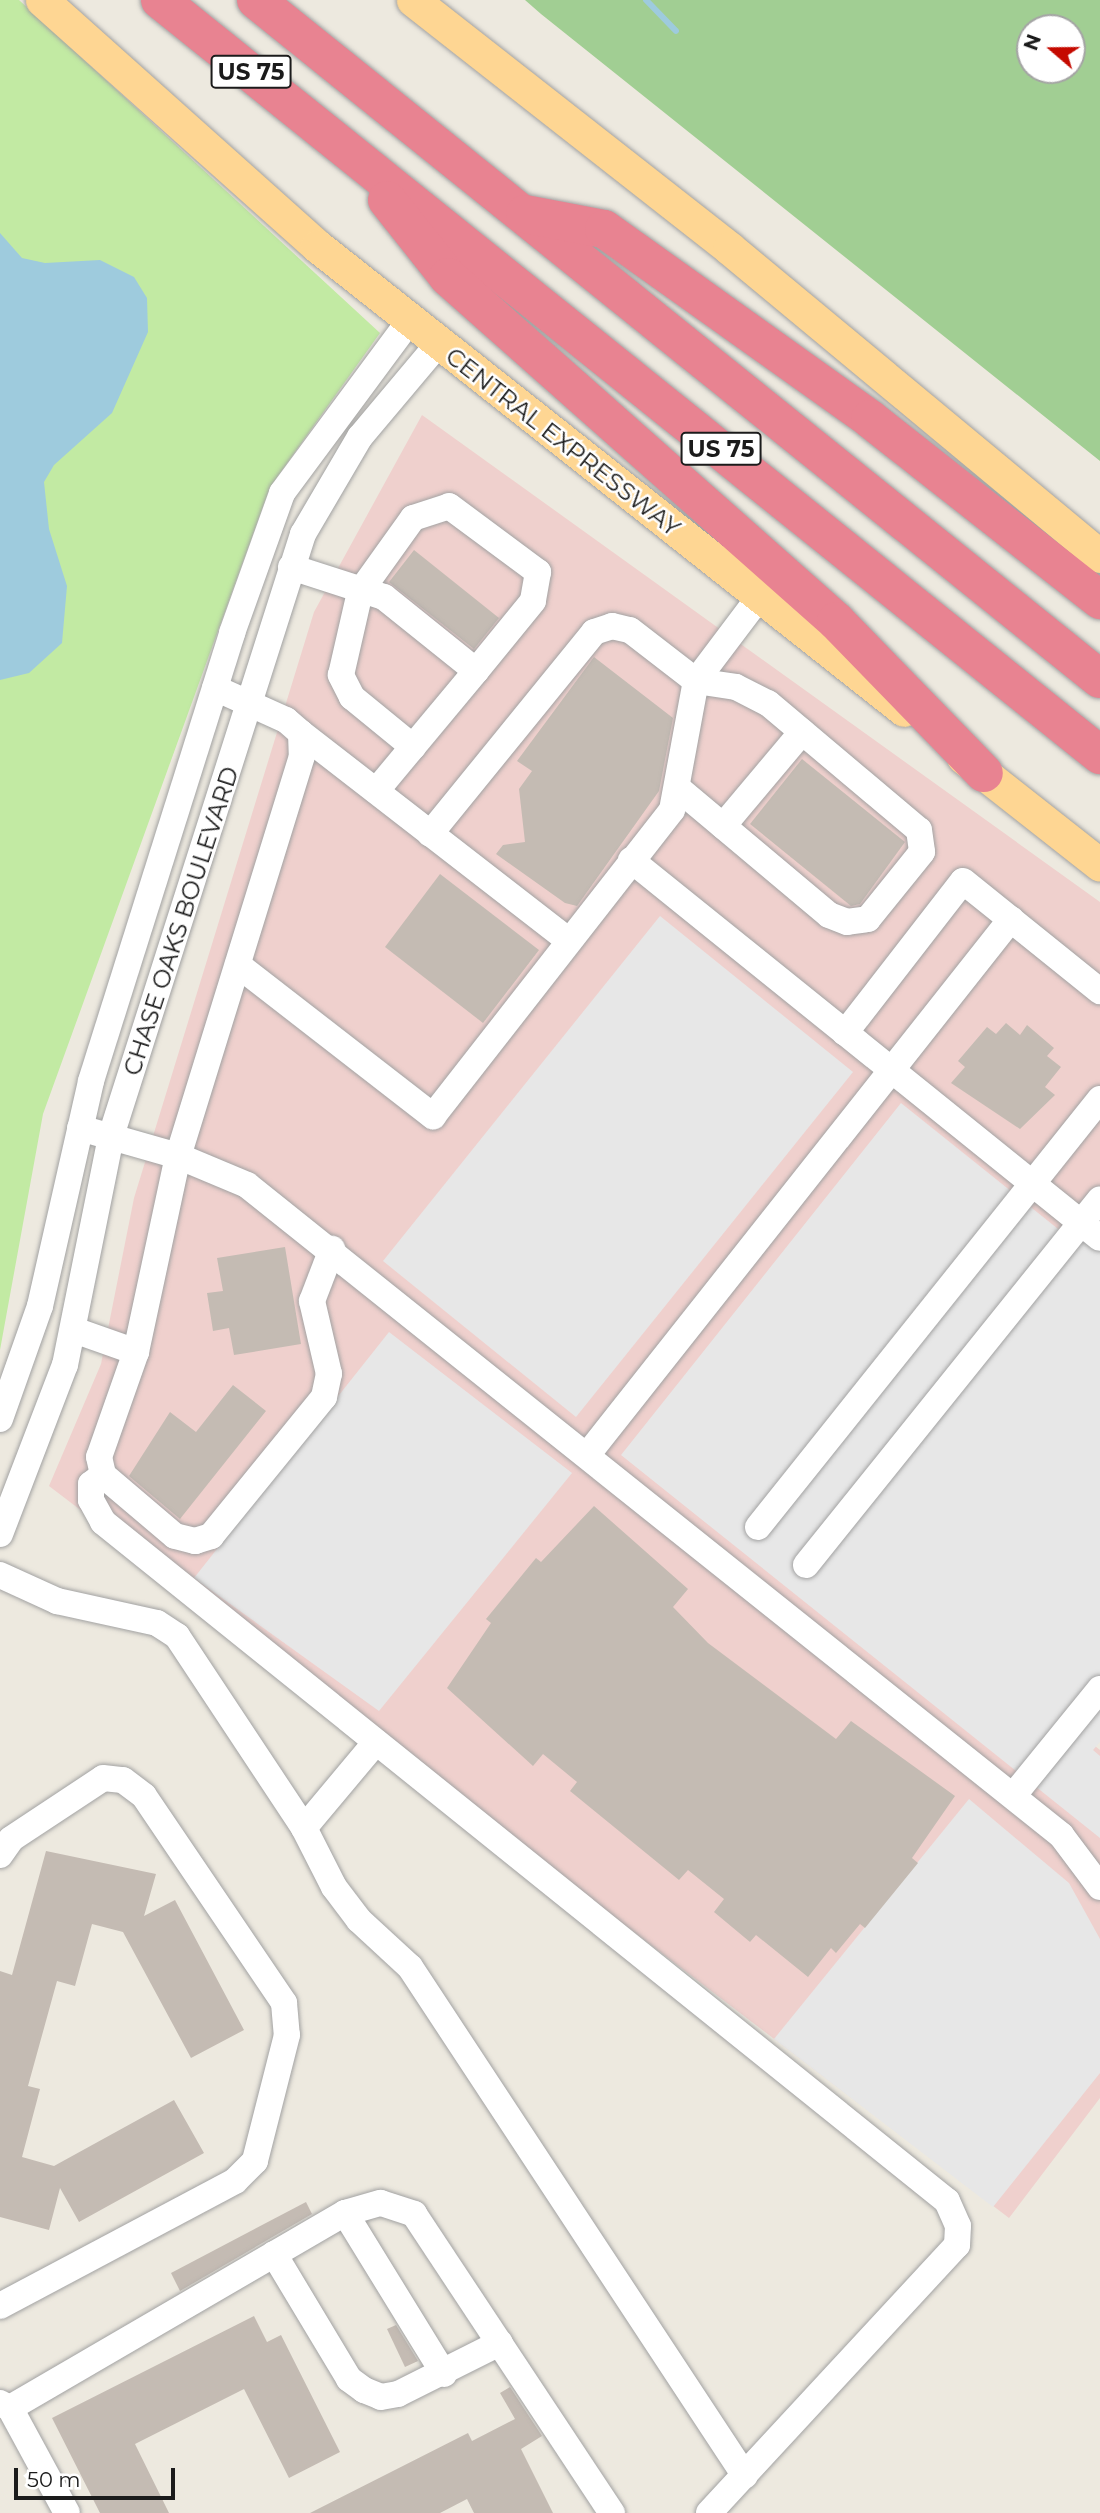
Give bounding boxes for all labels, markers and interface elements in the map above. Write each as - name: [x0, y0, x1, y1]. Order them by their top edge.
- north arrow: [1016, 14, 1086, 84]
- text: N: [1019, 31, 1046, 53]
- road number: US 75: [209, 53, 293, 92]
- street label: CENTRAL EXPRESSWAY: [440, 342, 686, 542]
- road number: US 75: [679, 430, 763, 468]
- street label: CHASE OAKS BOULEVARD: [117, 763, 245, 1079]
- scale bar: [18, 2454, 178, 2498]
- text: 50 m: [27, 2467, 81, 2492]

